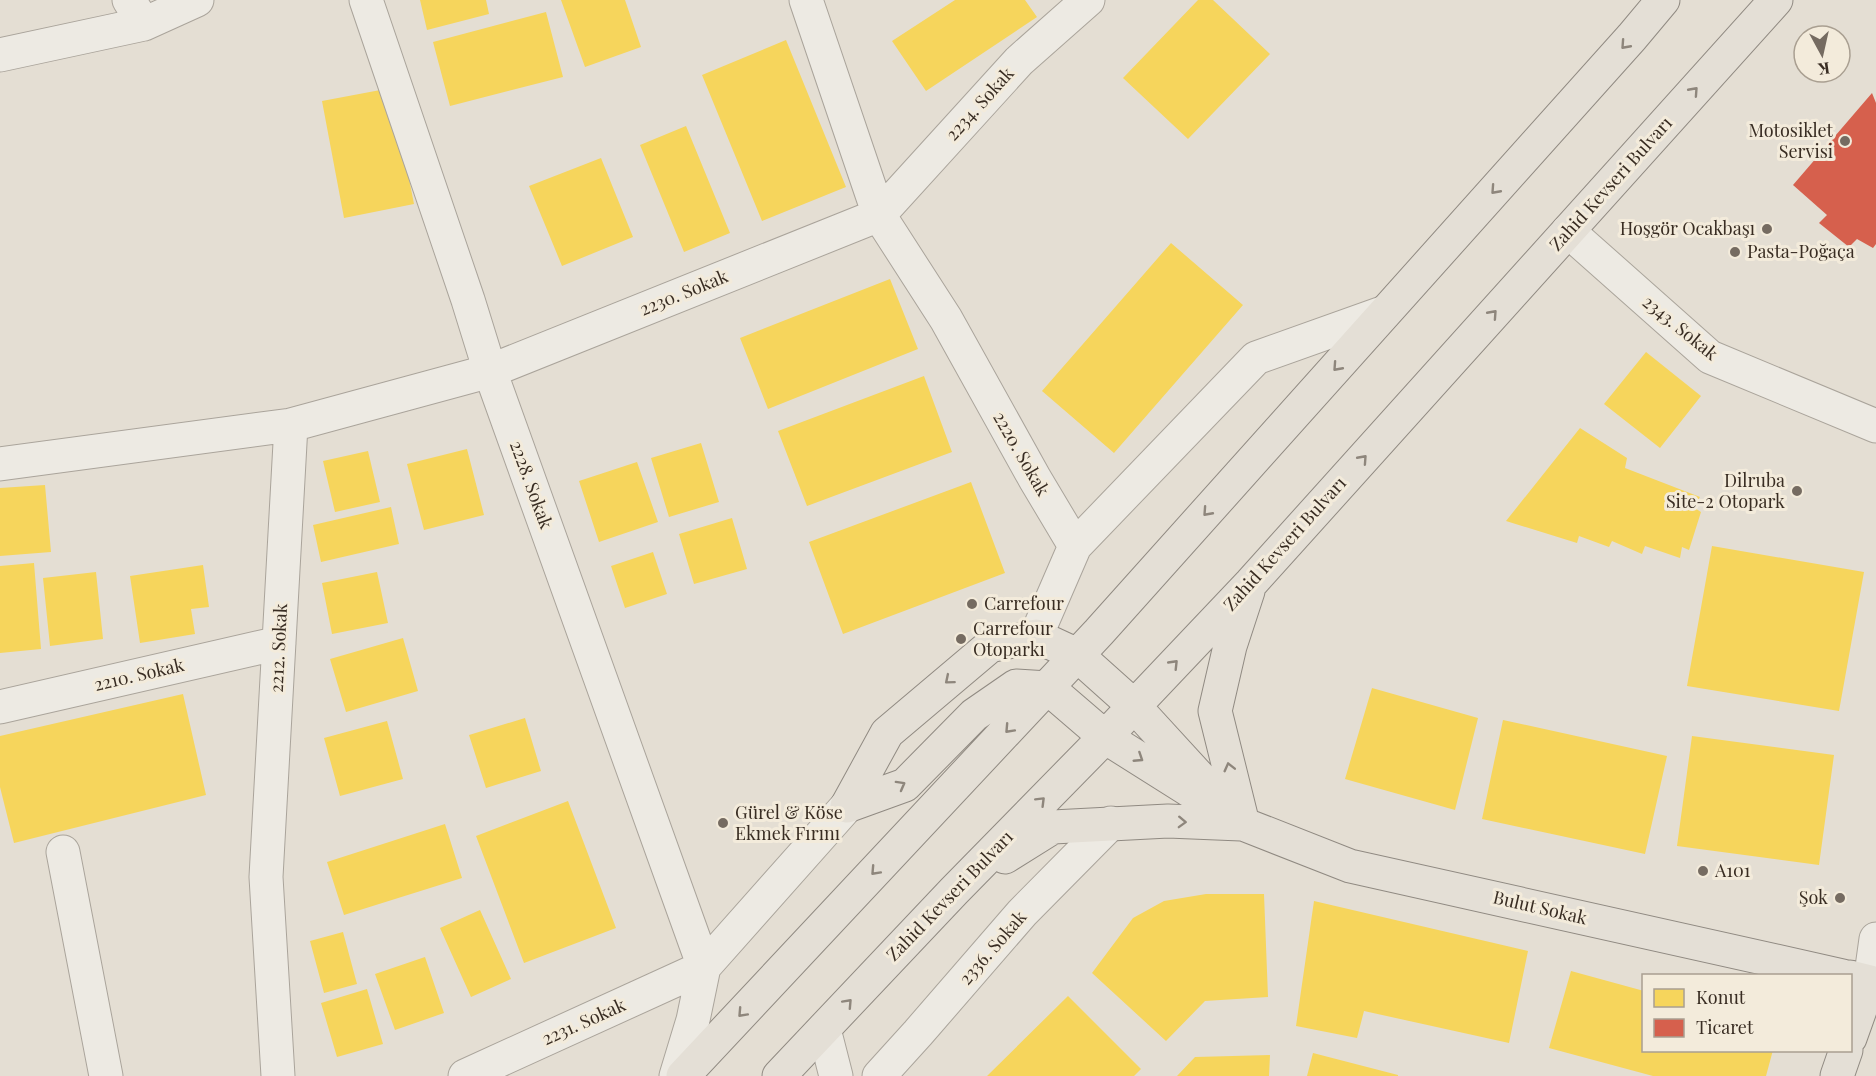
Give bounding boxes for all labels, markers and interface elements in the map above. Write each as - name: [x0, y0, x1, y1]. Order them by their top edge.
- north arrow: [1792, 24, 1852, 84]
- one-way arrow: [1621, 38, 1632, 48]
- text: K: [1816, 58, 1831, 81]
- street label: 2234. Sokak: [940, 61, 1019, 145]
- one-way arrow: [1687, 87, 1698, 98]
- street label: Zahid Kevseri Bulvarı: [1544, 111, 1677, 256]
- place label: Motosiklet Servisi: [1748, 118, 1834, 163]
- marker: Motosiklet Servisi: [1838, 134, 1852, 148]
- one-way arrow: [1491, 183, 1502, 194]
- place label: Hoşgör Ocakbaşı: [1620, 216, 1755, 240]
- marker: Hoşgör Ocakbaşı: [1760, 222, 1774, 236]
- place label: Pasta-Poğaça: [1747, 239, 1855, 263]
- marker: Pasta-Poğaça: [1728, 245, 1742, 259]
- street label: 2230. Sokak: [636, 263, 731, 321]
- street label: 2343. Sokak: [1638, 289, 1723, 365]
- one-way arrow: [1486, 310, 1497, 321]
- one-way arrow: [1333, 360, 1344, 370]
- street label: 2220. Sokak: [988, 407, 1056, 500]
- street label: 2228. Sokak: [505, 437, 559, 532]
- one-way arrow: [1356, 455, 1367, 465]
- place label: Dilruba Site-2 Otopark: [1666, 468, 1785, 513]
- street label: Zahid Kevseri Bulvarı: [1218, 471, 1351, 616]
- marker: Dilruba Site-2 Otopark: [1790, 484, 1804, 498]
- one-way arrow: [1203, 505, 1214, 516]
- place label: Carrefour: [984, 591, 1064, 615]
- marker: Carrefour: [965, 597, 979, 611]
- street label: 2212. Sokak: [264, 603, 292, 693]
- place label: Carrefour Otoparkı: [973, 616, 1053, 661]
- marker: Carrefour Otoparkı: [954, 632, 968, 646]
- street label: 2210. Sokak: [91, 652, 186, 696]
- one-way arrow: [1167, 660, 1178, 671]
- one-way arrow: [945, 672, 956, 683]
- one-way arrow: [1005, 722, 1016, 733]
- one-way arrow: [1133, 751, 1143, 763]
- one-way arrow: [1223, 763, 1236, 773]
- one-way arrow: [895, 781, 905, 792]
- one-way arrow: [1034, 798, 1045, 809]
- place label: Gürel & Köse Ekmek Fırını: [735, 800, 843, 845]
- one-way arrow: [1178, 815, 1187, 828]
- marker: Gürel & Köse Ekmek Fırını: [716, 816, 730, 830]
- street label: Zahid Kevseri Bulvarı: [881, 825, 1018, 966]
- place label: A101: [1714, 858, 1751, 882]
- one-way arrow: [871, 864, 882, 874]
- marker: A101: [1696, 864, 1710, 878]
- street label: Bulut Sokak: [1491, 885, 1590, 930]
- place label: Şok: [1799, 885, 1828, 909]
- marker: Şok: [1833, 891, 1847, 905]
- street label: 2336. Sokak: [953, 905, 1031, 990]
- legend: [1642, 974, 1852, 1052]
- text: Konut: [1696, 985, 1746, 1009]
- street label: 2231. Sokak: [538, 992, 629, 1050]
- one-way arrow: [841, 999, 852, 1009]
- one-way arrow: [738, 1006, 749, 1017]
- text: Ticaret: [1696, 1015, 1754, 1039]

